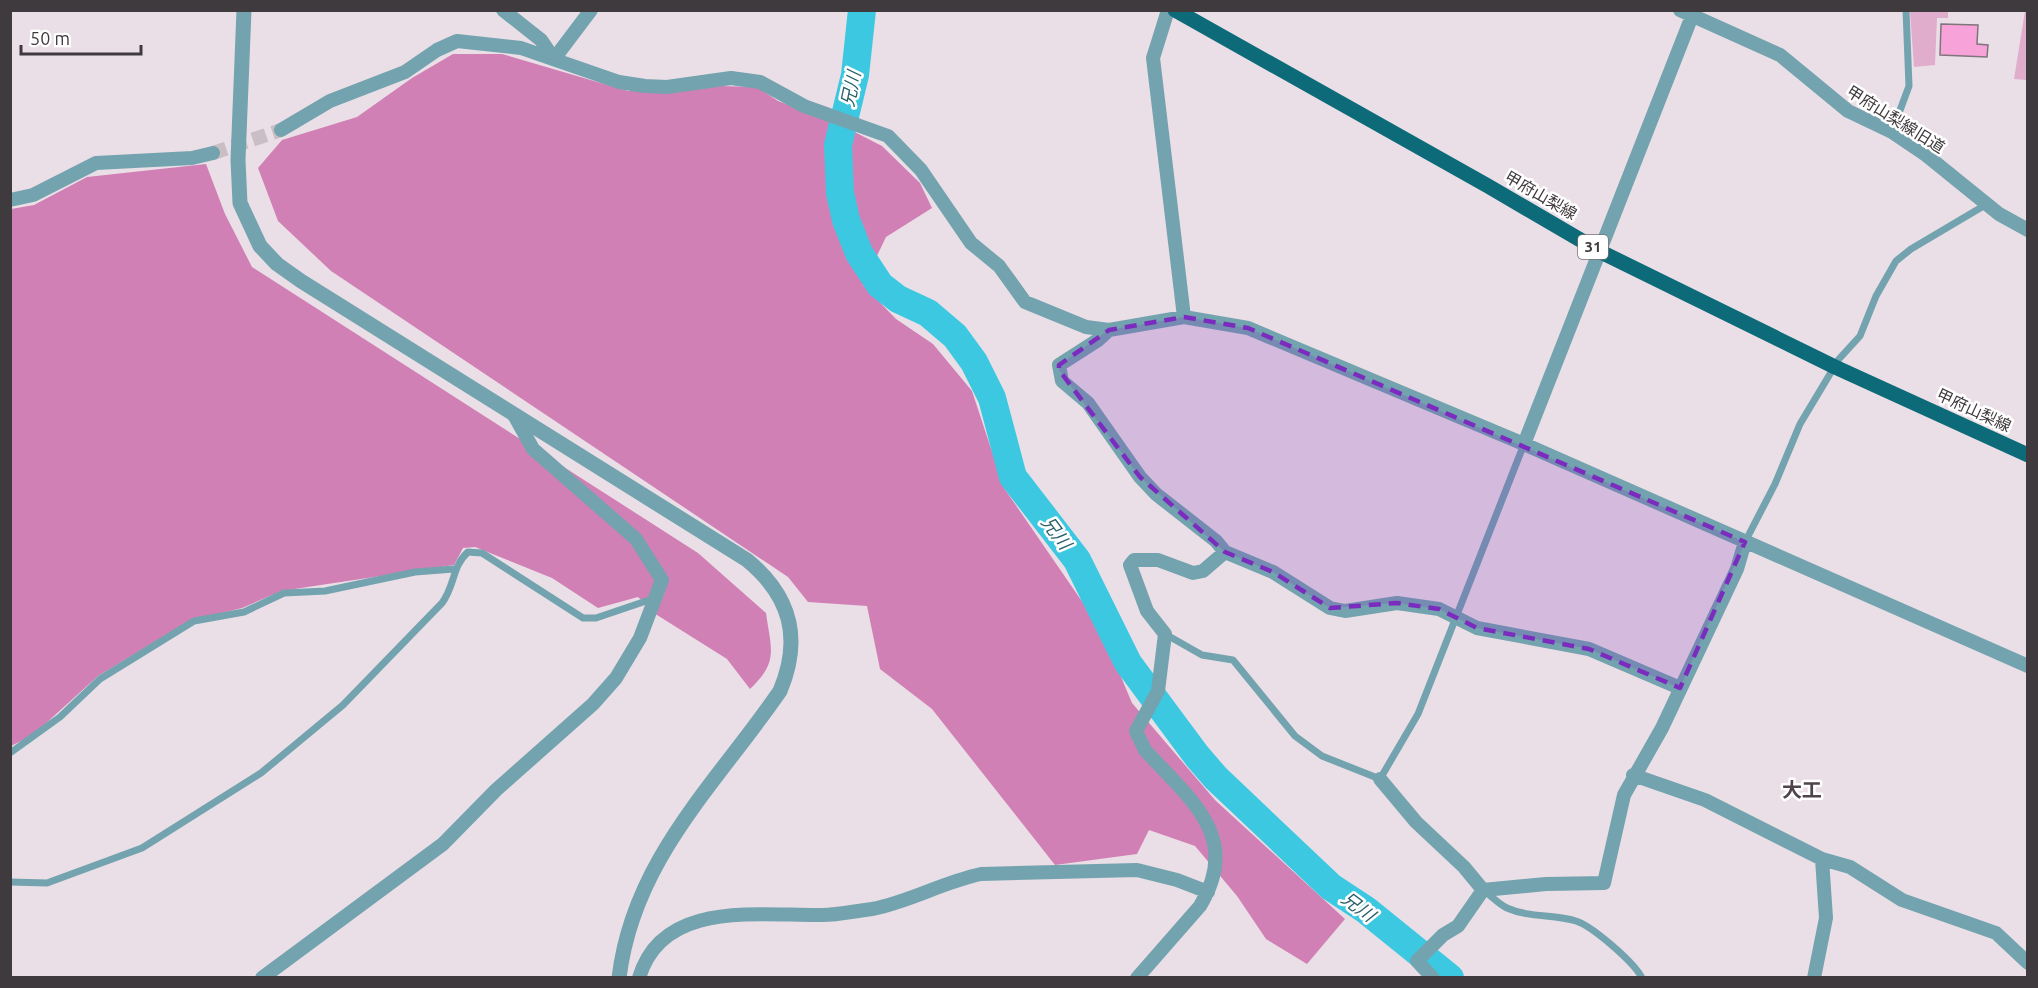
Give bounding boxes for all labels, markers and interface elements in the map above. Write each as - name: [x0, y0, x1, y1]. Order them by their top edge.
- scale bar: [21, 18, 141, 56]
- text: 50 m: [30, 28, 70, 48]
- water label: 兄川: [836, 67, 864, 108]
- street label: 甲府山梨線旧道: [1844, 82, 1948, 156]
- street label: 甲府山梨線: [1502, 167, 1580, 223]
- road number: 31: [1578, 235, 1608, 259]
- street label: 甲府山梨線: [1934, 385, 2014, 435]
- water label: 兄川: [1038, 512, 1077, 554]
- district label: 大工: [1782, 778, 1822, 801]
- water label: 兄川: [1338, 887, 1381, 926]

